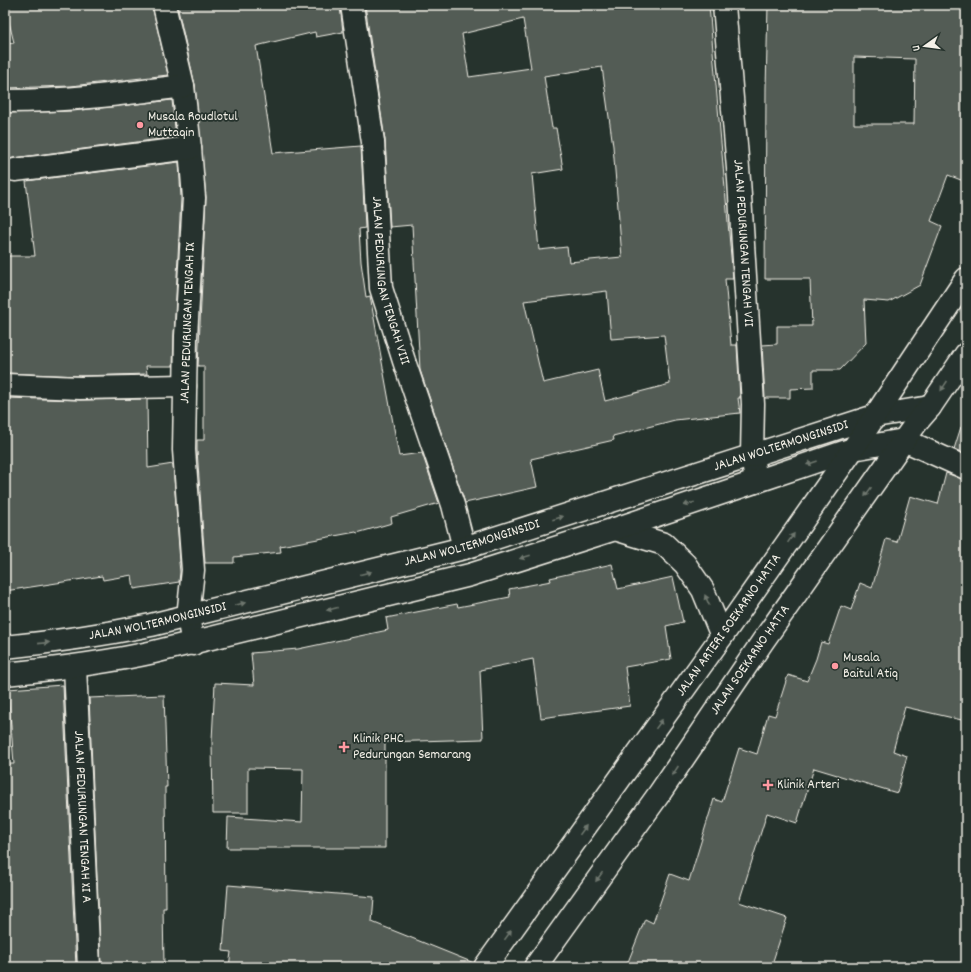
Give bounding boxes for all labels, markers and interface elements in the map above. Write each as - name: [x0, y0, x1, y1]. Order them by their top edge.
- north arrow: [905, 26, 945, 66]
- text: U: [909, 43, 926, 52]
- place label: Musala Roudlotul Muttaqin: [148, 107, 238, 143]
- marker: Musala Roudlotul Muttaqin: [135, 120, 145, 130]
- street label: JALAN PEDURUNGAN TENGAH VII: [727, 159, 758, 328]
- street label: JALAN PEDURUNGAN TENGAH VIII: [366, 196, 415, 368]
- street label: JALAN PEDURUNGAN TENGAH IX: [175, 242, 201, 404]
- one-way arrow: [940, 381, 948, 392]
- street label: JALAN WOLTERMONGINSIDI: [711, 415, 852, 477]
- one-way arrow: [806, 460, 818, 466]
- one-way arrow: [864, 486, 872, 497]
- one-way arrow: [682, 501, 694, 507]
- street label: JALAN WOLTERMONGINSIDI: [402, 514, 543, 572]
- one-way arrow: [553, 515, 565, 521]
- one-way arrow: [787, 533, 795, 543]
- street label: JALAN ARTERI SOEKARNO HATTA: [672, 550, 787, 701]
- one-way arrow: [519, 554, 531, 560]
- one-way arrow: [360, 569, 372, 575]
- one-way arrow: [704, 595, 710, 606]
- street label: JALAN WOLTERMONGINSIDI: [87, 597, 229, 646]
- one-way arrow: [234, 601, 246, 607]
- street label: JALAN SOEKARNO HATTA: [705, 601, 796, 719]
- one-way arrow: [326, 606, 338, 612]
- one-way arrow: [38, 639, 50, 646]
- place label: Musala Baitul Atiq: [843, 648, 898, 684]
- marker: Musala Baitul Atiq: [830, 661, 840, 671]
- one-way arrow: [655, 719, 663, 729]
- place label: Klinik PHC Pedurungan Semarang: [353, 729, 471, 765]
- street label: JALAN PEDURUNGAN TENGAH XI A: [68, 730, 96, 904]
- marker: Klinik PHC Pedurungan Semarang: [338, 741, 350, 753]
- one-way arrow: [671, 766, 679, 777]
- place label: Klinik Arteri: [777, 775, 840, 795]
- marker: Klinik Arteri: [762, 779, 774, 791]
- one-way arrow: [579, 824, 588, 835]
- one-way arrow: [595, 872, 603, 883]
- one-way arrow: [504, 930, 512, 941]

